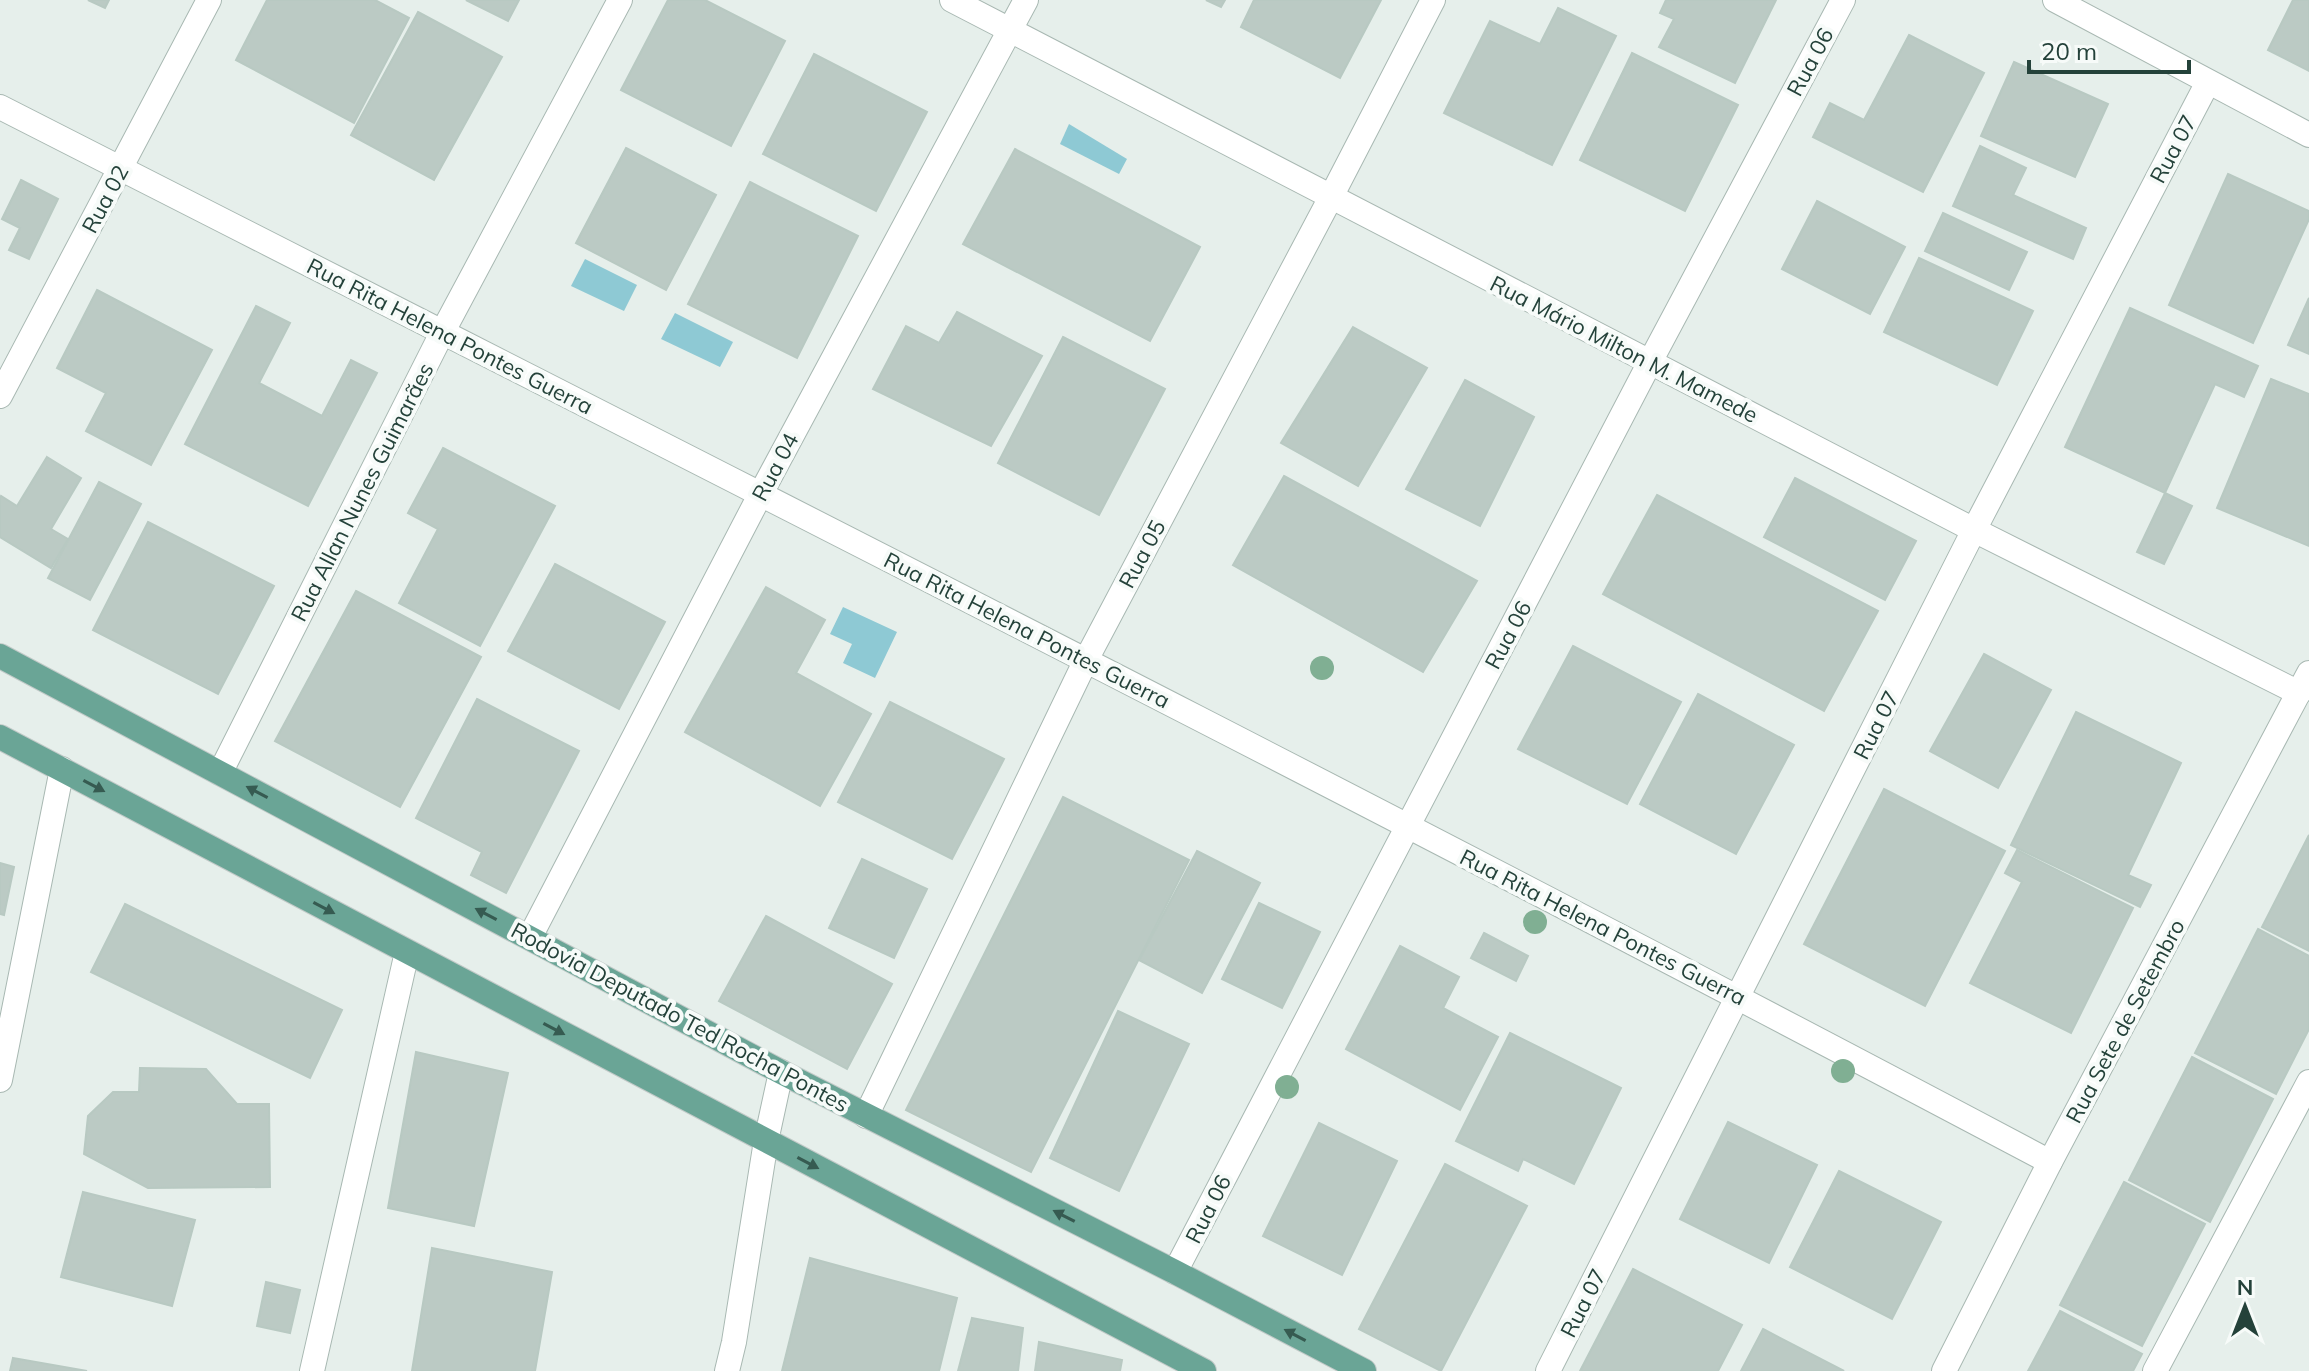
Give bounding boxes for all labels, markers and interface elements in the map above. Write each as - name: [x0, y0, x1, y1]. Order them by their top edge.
- street label: Rua 06: [1780, 23, 1840, 101]
- scale bar: [2029, 24, 2189, 74]
- text: 20 m: [2041, 36, 2097, 66]
- street label: Rua 07: [2143, 110, 2203, 188]
- street label: Rua 02: [75, 160, 135, 238]
- street label: Rua Rita Helena Pontes Guerra: [302, 252, 598, 420]
- street label: Rua Mário Milton M. Mamede: [1485, 269, 1763, 429]
- street label: Rua Allan Nunes Guimarães: [284, 358, 440, 626]
- street label: Rua 04: [745, 428, 805, 506]
- street label: Rua 05: [1112, 515, 1172, 593]
- street label: Rua Rita Helena Pontes Guerra: [879, 546, 1175, 714]
- street label: Rua 06: [1478, 596, 1538, 674]
- street label: Rua 07: [1847, 686, 1905, 764]
- one-way arrow: [82, 779, 105, 793]
- one-way arrow: [245, 785, 268, 798]
- street label: Rua Rita Helena Pontes Guerra: [1455, 843, 1751, 1011]
- one-way arrow: [312, 901, 335, 914]
- one-way arrow: [475, 907, 498, 920]
- street label: Rua Sete de Setembro: [2059, 914, 2191, 1128]
- street label: Rodovia Deputado Ted Rocha Pontes: [506, 916, 854, 1118]
- one-way arrow: [542, 1022, 565, 1035]
- one-way arrow: [797, 1157, 820, 1170]
- street label: Rua 06: [1179, 1170, 1237, 1248]
- one-way arrow: [1053, 1209, 1076, 1222]
- street label: Rua 07: [1554, 1264, 1612, 1342]
- north arrow: [2205, 1267, 2285, 1347]
- text: N: [2237, 1273, 2253, 1301]
- one-way arrow: [1284, 1328, 1307, 1341]

